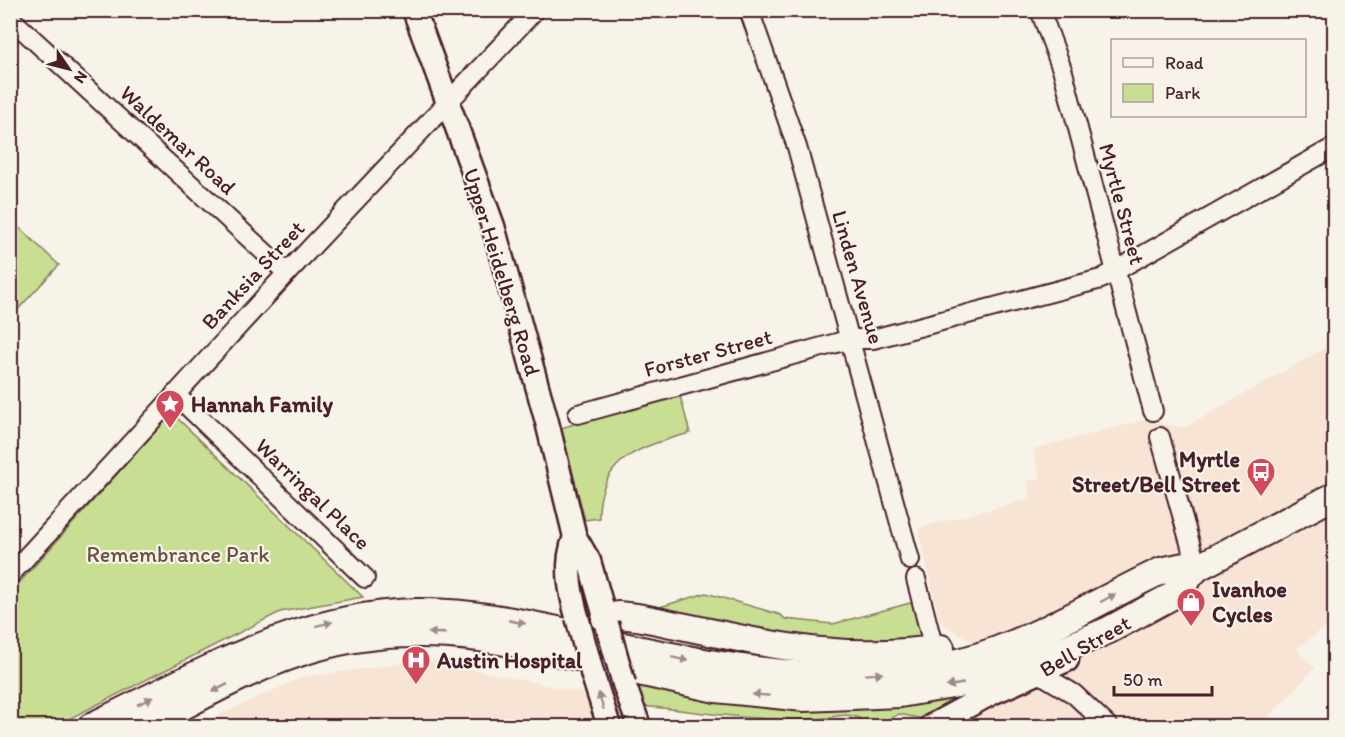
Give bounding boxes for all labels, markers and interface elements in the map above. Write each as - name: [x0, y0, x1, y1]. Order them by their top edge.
- north arrow: [39, 39, 99, 99]
- legend: [1111, 39, 1306, 117]
- text: Road: [1165, 52, 1204, 74]
- text: N: [70, 67, 92, 87]
- street label: Waldemar Road: [114, 79, 242, 201]
- text: Park: [1165, 82, 1200, 104]
- street label: Myrtle Street: [1093, 140, 1151, 268]
- street label: Upper Heidelberg Road: [458, 165, 546, 379]
- street label: Linden Avenue: [826, 207, 890, 347]
- street label: Banksia Street: [196, 215, 310, 335]
- street label: Forster Street: [641, 323, 775, 383]
- place icon: Hannah Family: [154, 388, 186, 430]
- place label: Hannah Family: [191, 391, 333, 418]
- street label: Warringal Place: [250, 432, 376, 556]
- place label: Myrtle Street/Bell Street: [1072, 446, 1241, 498]
- bus stop icon: Myrtle Street/Bell Street: [1245, 456, 1277, 498]
- park label: Remembrance Park: [87, 541, 269, 568]
- place label: Ivanhoe Cycles: [1212, 576, 1287, 628]
- shop icon: Ivanhoe Cycles: [1175, 586, 1207, 628]
- one-way arrow: [1099, 594, 1117, 604]
- street label: Bell Street: [1035, 609, 1135, 683]
- one-way arrow: [508, 618, 527, 627]
- one-way arrow: [314, 619, 333, 629]
- one-way arrow: [427, 629, 446, 638]
- hospital icon: Austin Hospital: [400, 644, 432, 686]
- place label: Austin Hospital: [436, 647, 583, 674]
- one-way arrow: [671, 655, 690, 664]
- scale bar: [1114, 659, 1212, 697]
- one-way arrow: [864, 669, 883, 679]
- text: 50 m: [1123, 669, 1163, 691]
- one-way arrow: [945, 680, 964, 689]
- one-way arrow: [212, 683, 229, 693]
- one-way arrow: [752, 690, 771, 700]
- one-way arrow: [596, 692, 605, 710]
- one-way arrow: [136, 696, 153, 705]

